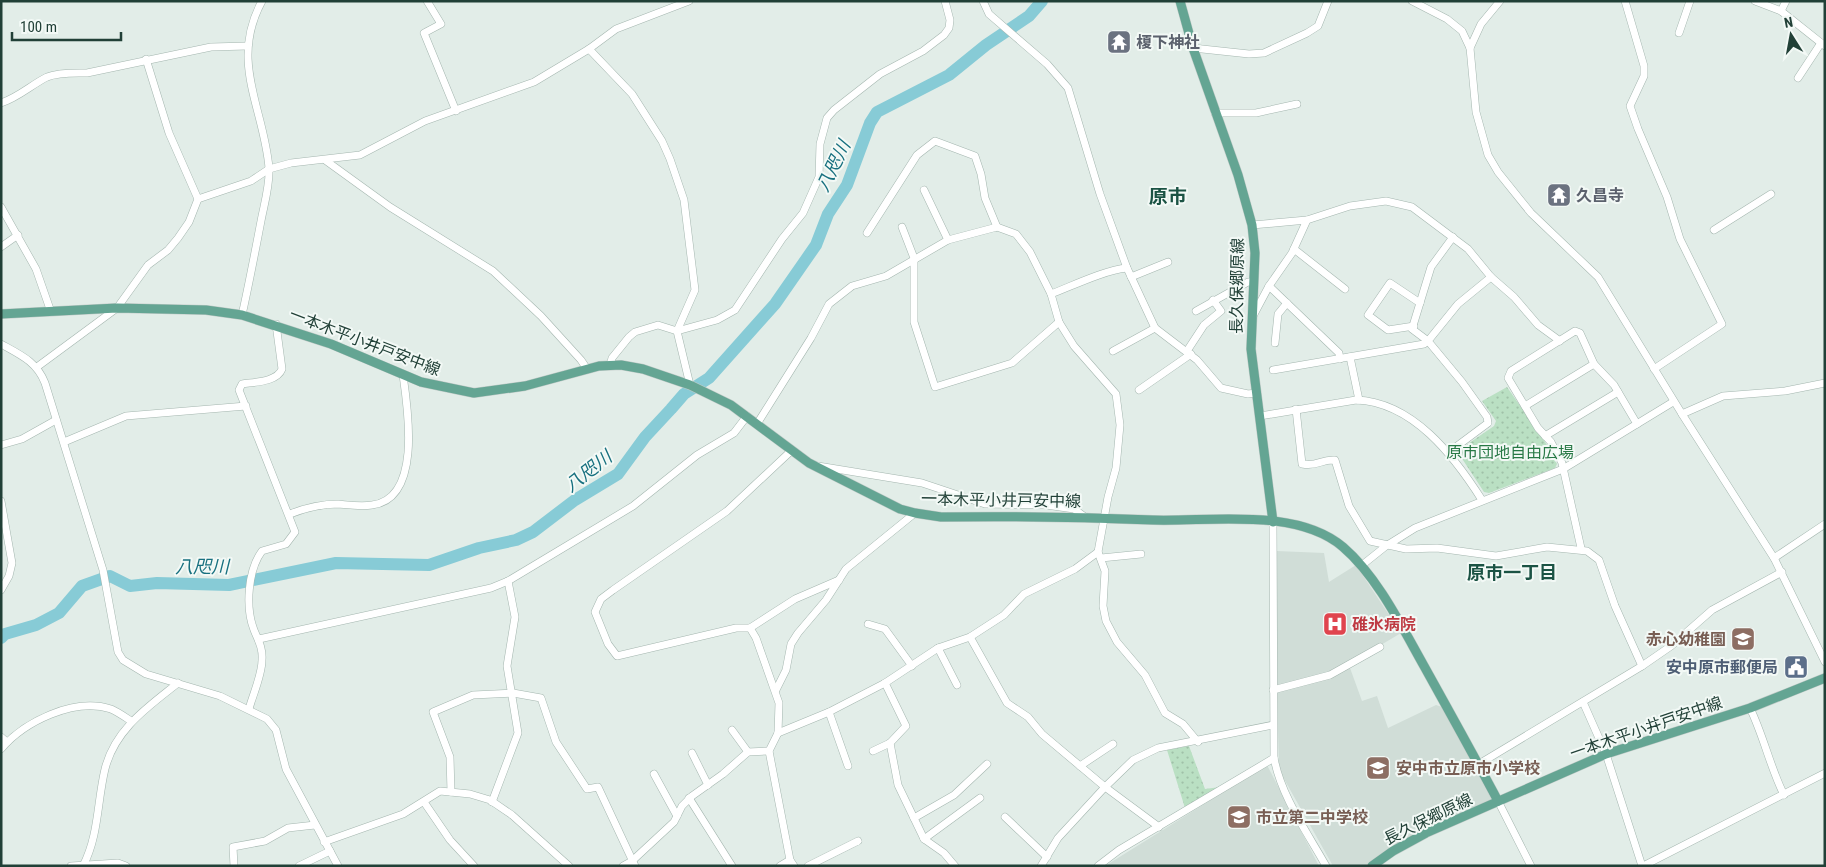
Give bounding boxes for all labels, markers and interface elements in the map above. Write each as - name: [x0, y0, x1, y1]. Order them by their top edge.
- scale bar: [12, 10, 121, 42]
- north arrow: [1766, 10, 1816, 60]
- text: N: [1783, 14, 1794, 31]
- text: 100 m: [20, 18, 57, 36]
- temple icon: 榎下神社: [1106, 29, 1132, 55]
- place label: 榎下神社: [1136, 33, 1200, 52]
- water label: 八咫川: [812, 135, 855, 195]
- temple icon: 久昌寺: [1546, 182, 1572, 208]
- district label: 原市: [1149, 185, 1187, 208]
- place label: 久昌寺: [1576, 186, 1624, 205]
- street label: 長久保郷原線: [1227, 238, 1247, 334]
- street label: 一本木平小井戸安中線: [287, 304, 443, 380]
- park label: 原市団地自由広場: [1446, 443, 1574, 462]
- water label: 八咫川: [560, 445, 617, 496]
- street label: 一本木平小井戸安中線: [921, 489, 1081, 511]
- water label: 八咫川: [175, 556, 231, 577]
- district label: 原市一丁目: [1467, 562, 1557, 583]
- hospital icon: 碓氷病院: [1322, 611, 1348, 637]
- place label: 碓氷病院: [1352, 615, 1416, 634]
- school or university icon: 赤心幼稚園: [1730, 626, 1756, 652]
- place label: 赤心幼稚園: [1646, 630, 1726, 649]
- public building icon: 安中原市郵便局: [1783, 654, 1809, 680]
- place label: 安中原市郵便局: [1666, 658, 1778, 677]
- street label: 一本木平小井戸安中線: [1567, 693, 1725, 763]
- school or university icon: 安中市立原市小学校: [1365, 755, 1391, 781]
- place label: 安中市立原市小学校: [1396, 759, 1540, 778]
- street label: 長久保郷原線: [1381, 789, 1475, 849]
- school or university icon: 市立第二中学校: [1226, 804, 1252, 830]
- place label: 市立第二中学校: [1256, 808, 1368, 827]

